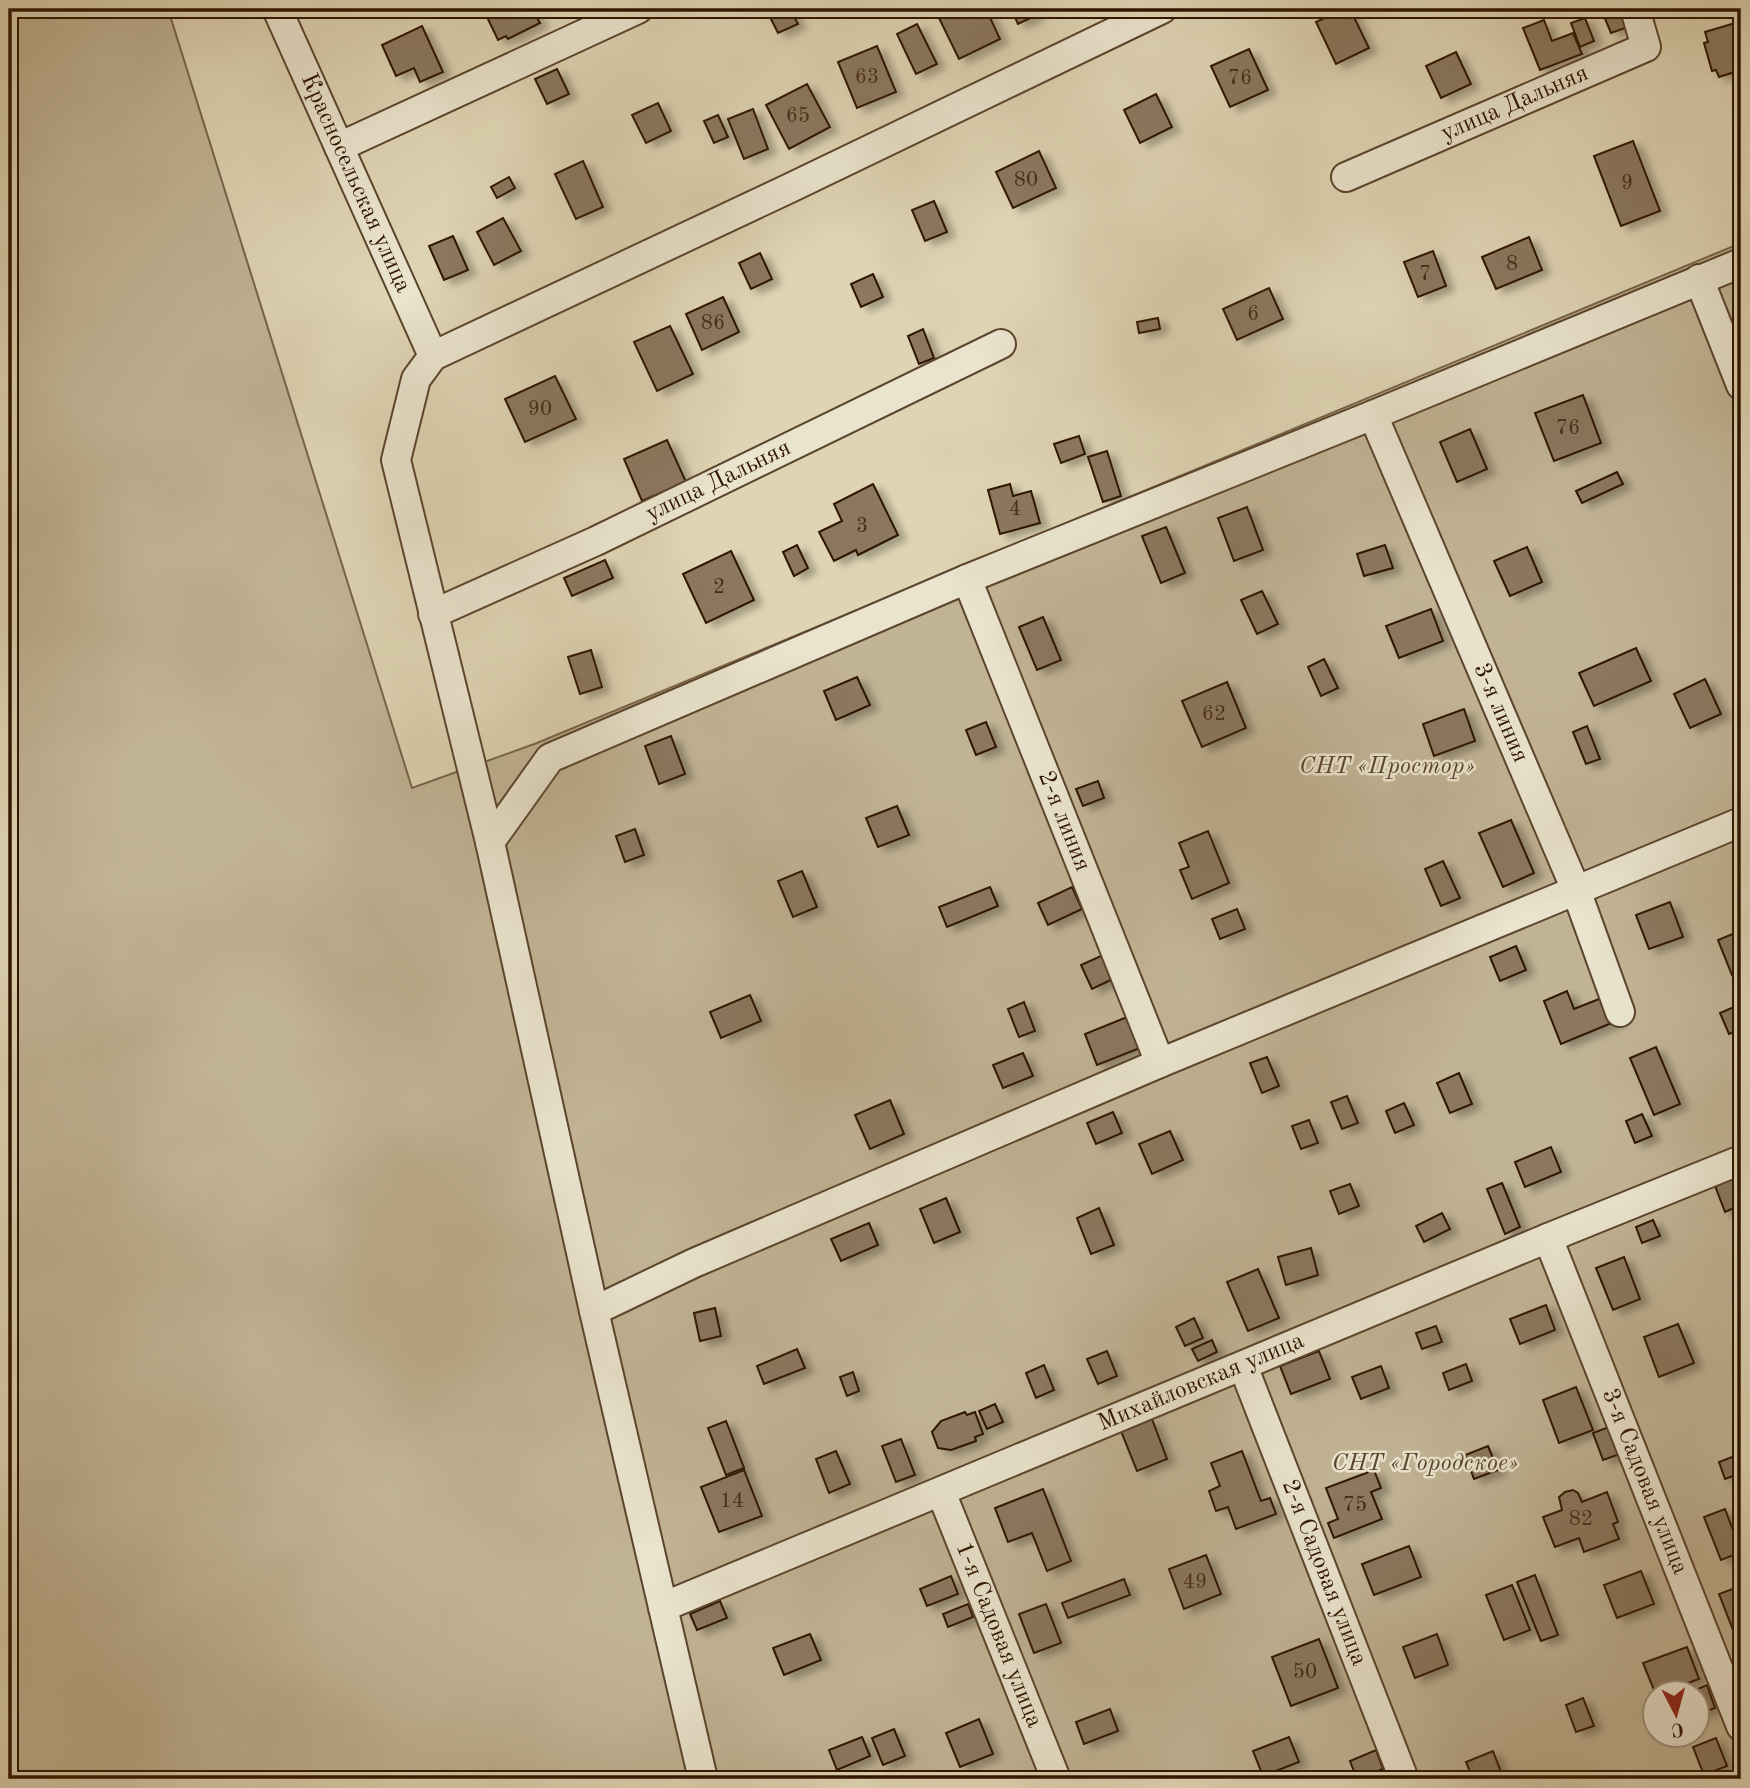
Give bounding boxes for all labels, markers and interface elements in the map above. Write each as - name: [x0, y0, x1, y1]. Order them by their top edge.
- street label: улица Дальняя: [1438, 61, 1592, 146]
- house number: 63: [855, 67, 879, 88]
- house number: 76: [1228, 68, 1252, 89]
- street label: Красносельская улица: [296, 70, 415, 296]
- house number: 65: [786, 106, 810, 127]
- house number: 80: [1014, 170, 1038, 191]
- house number: 9: [1621, 173, 1633, 194]
- house number: 8: [1506, 254, 1518, 275]
- house number: 7: [1419, 264, 1431, 285]
- house number: 6: [1247, 304, 1259, 325]
- house number: 86: [701, 313, 725, 334]
- house number: 90: [528, 399, 552, 420]
- house number: 76: [1556, 418, 1580, 439]
- street label: улица Дальняя: [642, 436, 795, 527]
- house number: 4: [1009, 499, 1021, 520]
- house number: 3: [856, 516, 868, 537]
- house number: 2: [713, 577, 725, 598]
- street label: 3-я линия: [1469, 660, 1532, 766]
- house number: 62: [1202, 704, 1226, 725]
- park label: СНТ «Простор»: [1299, 755, 1475, 779]
- street label: 2-я линия: [1033, 768, 1094, 875]
- street label: Михайловская улица: [1095, 1329, 1308, 1436]
- street label: 3-я Садовая улица: [1597, 1385, 1692, 1578]
- park label: СНТ «Городское»: [1332, 1452, 1518, 1476]
- street label: 2-я Садовая улица: [1277, 1476, 1371, 1669]
- house number: 14: [720, 1491, 744, 1512]
- house number: 75: [1343, 1495, 1367, 1516]
- house number: 82: [1569, 1509, 1593, 1530]
- street label: 1-я Садовая улица: [950, 1539, 1046, 1731]
- house number: 49: [1183, 1572, 1207, 1593]
- house number: 50: [1293, 1662, 1317, 1683]
- north arrow: [1642, 1680, 1712, 1750]
- text: С: [1670, 1718, 1685, 1739]

